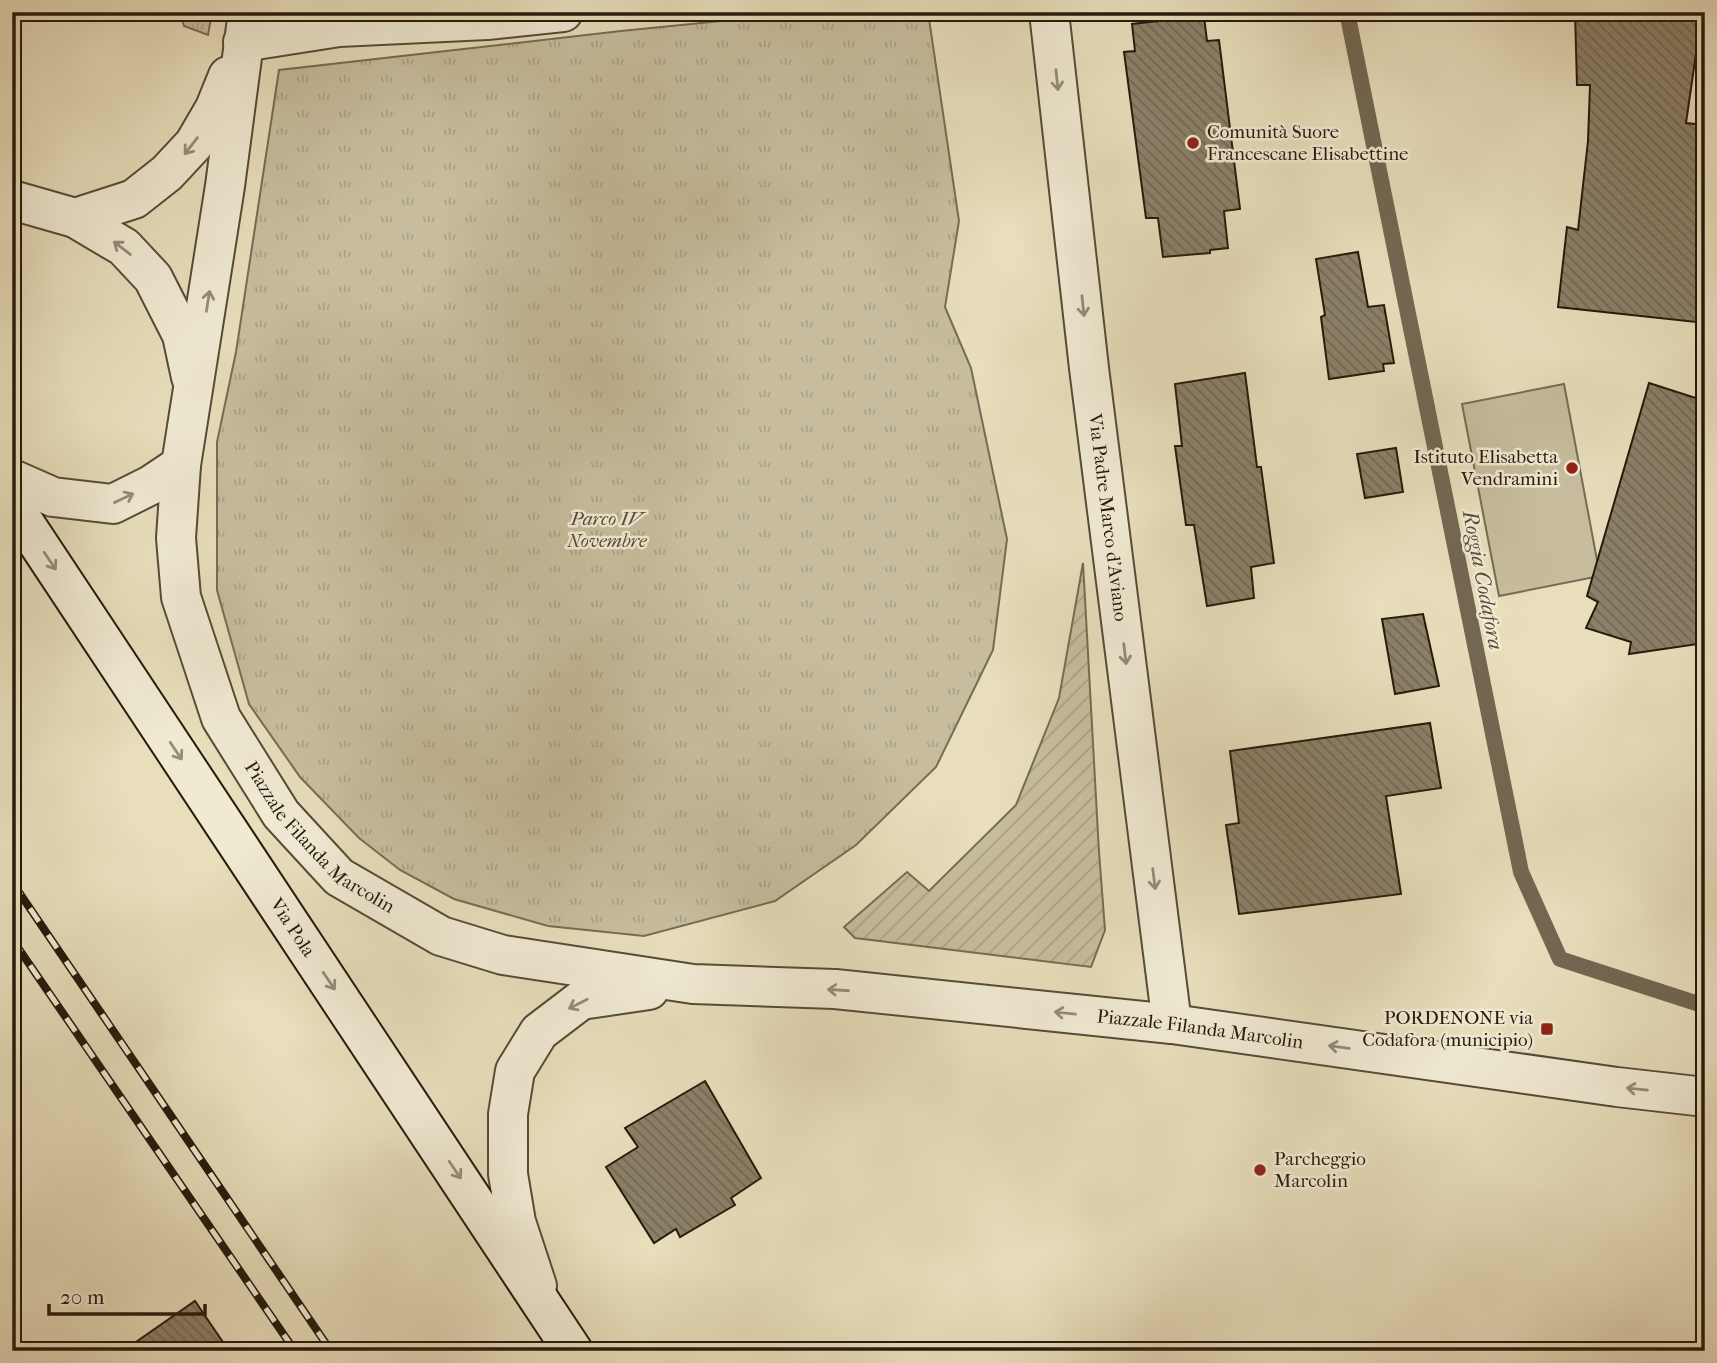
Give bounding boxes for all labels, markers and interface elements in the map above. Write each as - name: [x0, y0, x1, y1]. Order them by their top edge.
- one-way arrow: [1051, 68, 1064, 91]
- place label: Comunità Suore Francescane Elisabettine: [1207, 121, 1408, 165]
- marker: Comunità Suore Francescane Elisabettine: [1185, 135, 1201, 151]
- one-way arrow: [183, 137, 198, 155]
- one-way arrow: [113, 240, 131, 255]
- one-way arrow: [202, 290, 215, 313]
- one-way arrow: [1076, 294, 1089, 317]
- street label: Via Padre Marco d'Aviano: [1084, 411, 1132, 623]
- place label: Istituto Elisabetta Vendramini: [1413, 446, 1558, 490]
- marker: Istituto Elisabetta Vendramini: [1564, 460, 1580, 476]
- one-way arrow: [113, 491, 134, 505]
- water label: Roggia Codafora: [1457, 506, 1508, 652]
- park label: Parco IV Novembre: [566, 508, 648, 552]
- one-way arrow: [43, 551, 57, 570]
- one-way arrow: [1119, 642, 1132, 664]
- one-way arrow: [169, 740, 183, 760]
- street label: Piazzale Filanda Marcolin: [240, 757, 399, 918]
- one-way arrow: [1147, 867, 1160, 890]
- street label: Via Pola: [265, 893, 320, 961]
- one-way arrow: [322, 971, 337, 990]
- one-way arrow: [827, 983, 850, 996]
- one-way arrow: [569, 997, 589, 1011]
- street label: Piazzale Filanda Marcolin: [1096, 1005, 1305, 1053]
- one-way arrow: [1054, 1006, 1076, 1019]
- place label: PORDENONE via Codafora (municipio): [1362, 1007, 1533, 1051]
- marker: PORDENONE via Codafora (municipio): [1539, 1021, 1555, 1037]
- one-way arrow: [1328, 1041, 1351, 1054]
- one-way arrow: [1626, 1082, 1649, 1095]
- place label: Parcheggio Marcolin: [1274, 1148, 1366, 1192]
- one-way arrow: [448, 1160, 463, 1179]
- marker: Parcheggio Marcolin: [1252, 1162, 1268, 1178]
- scale bar: [49, 1272, 205, 1316]
- text: 20 m: [60, 1285, 105, 1309]

